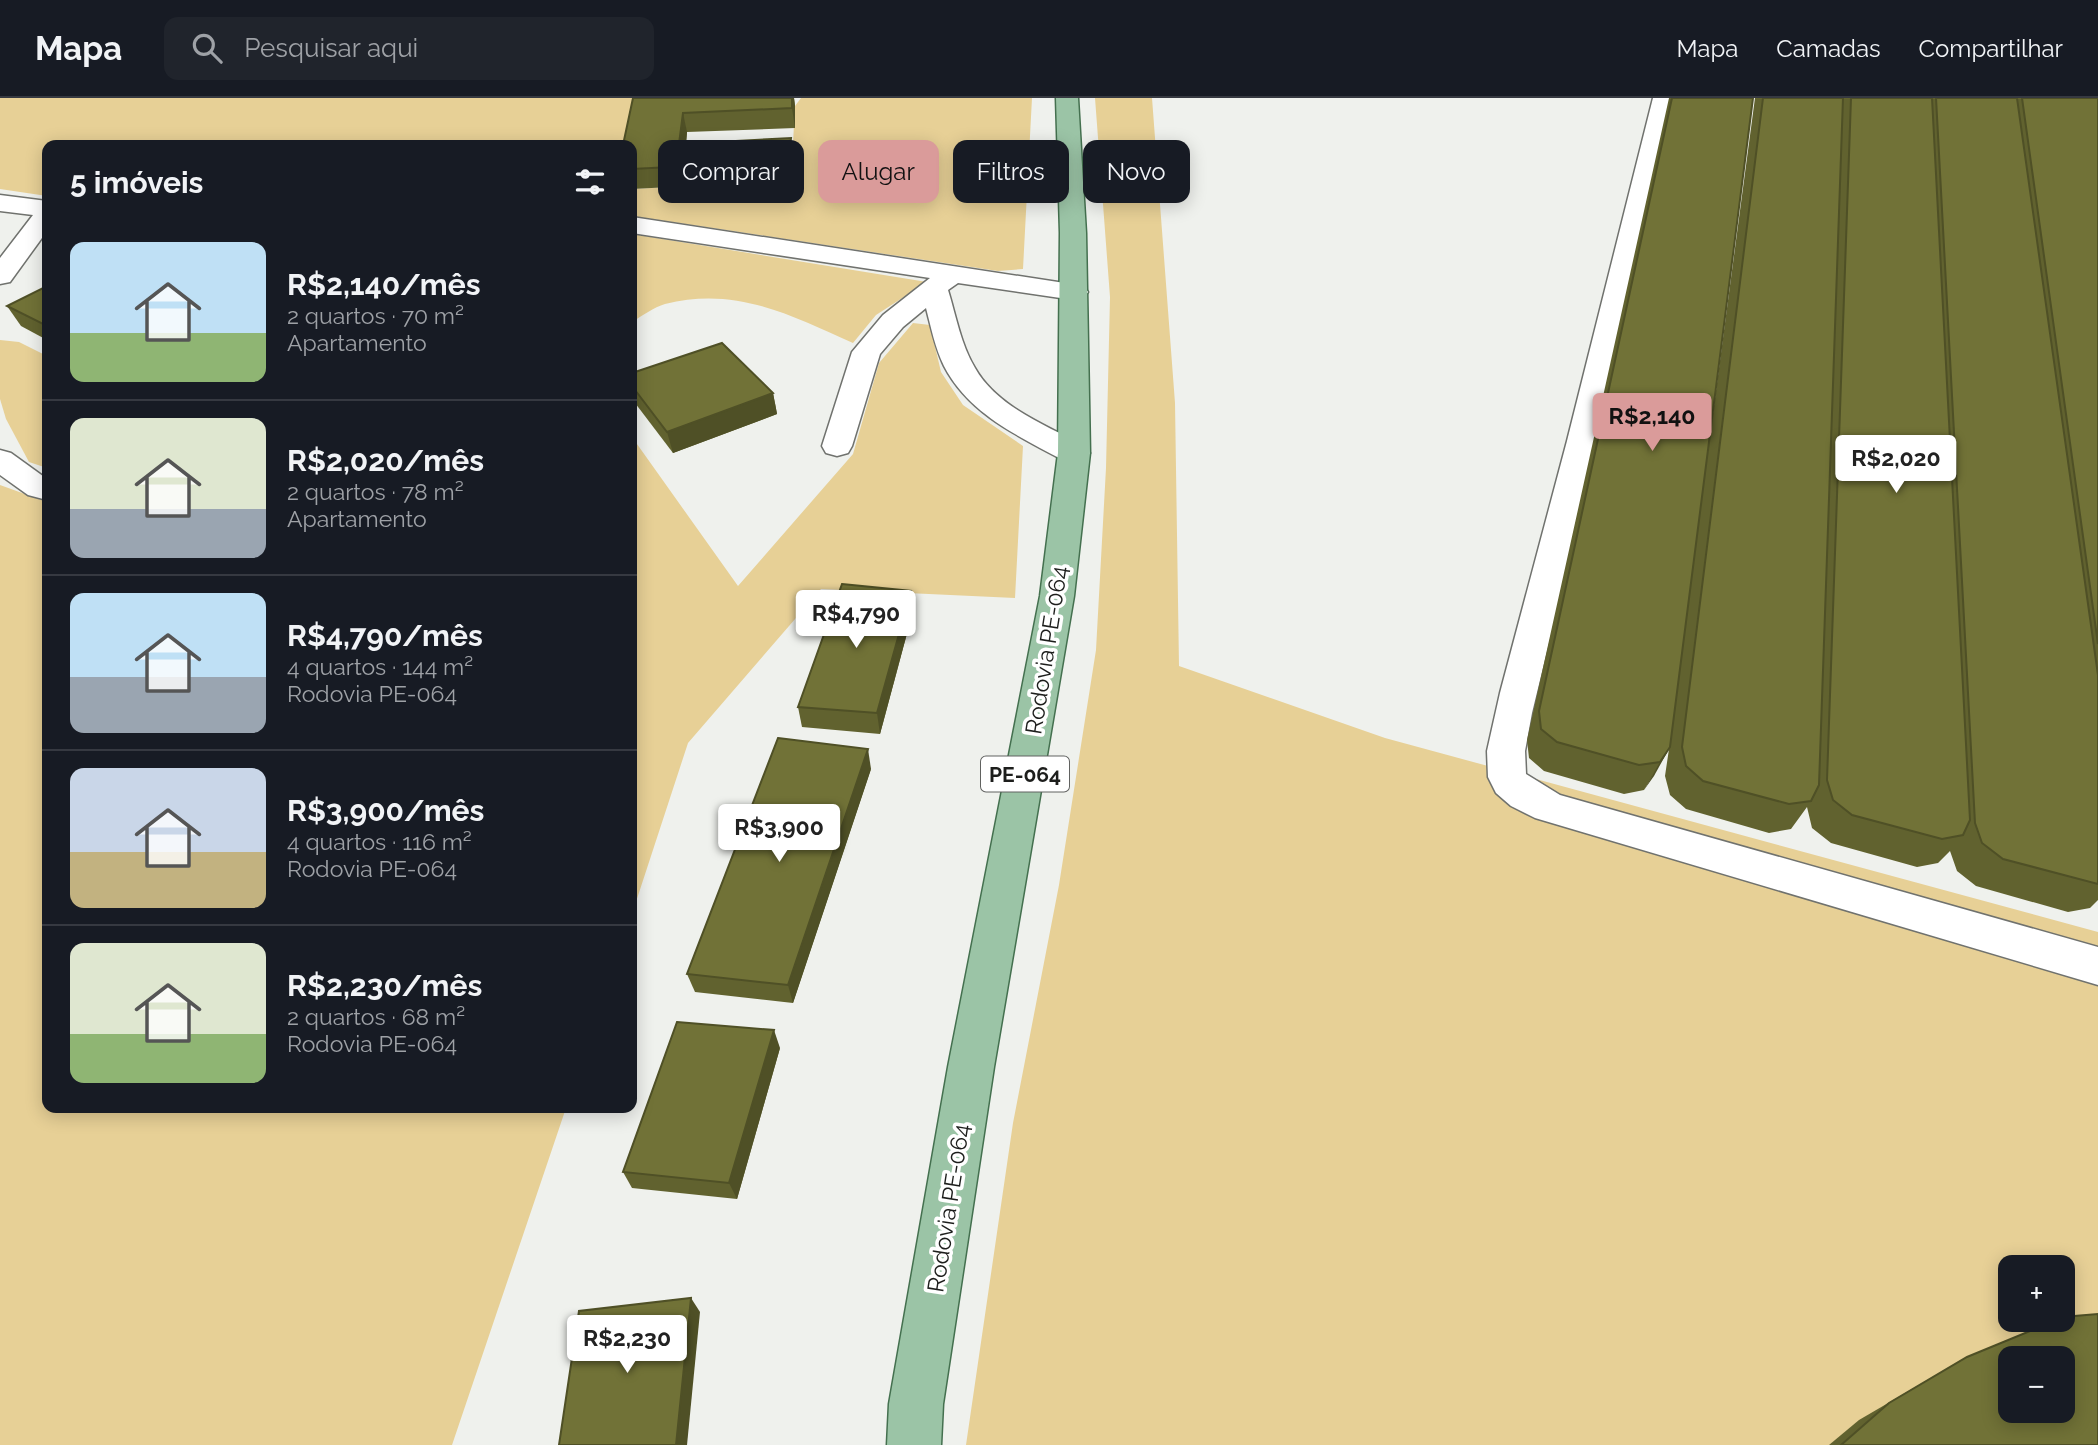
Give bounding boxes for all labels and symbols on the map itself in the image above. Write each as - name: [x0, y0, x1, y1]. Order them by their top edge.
- pin: R$2,140: [1587, 394, 1717, 453]
- pin: R$2,020: [1831, 436, 1961, 495]
- street label: Rodovia PE-064: [1019, 564, 1073, 736]
- pin: R$4,790: [791, 590, 921, 650]
- road number: PE-064: [981, 756, 1069, 792]
- pin: R$3,900: [714, 804, 844, 864]
- street label: Rodovia PE-064: [921, 1122, 975, 1294]
- pin: R$2,230: [562, 1316, 692, 1375]

